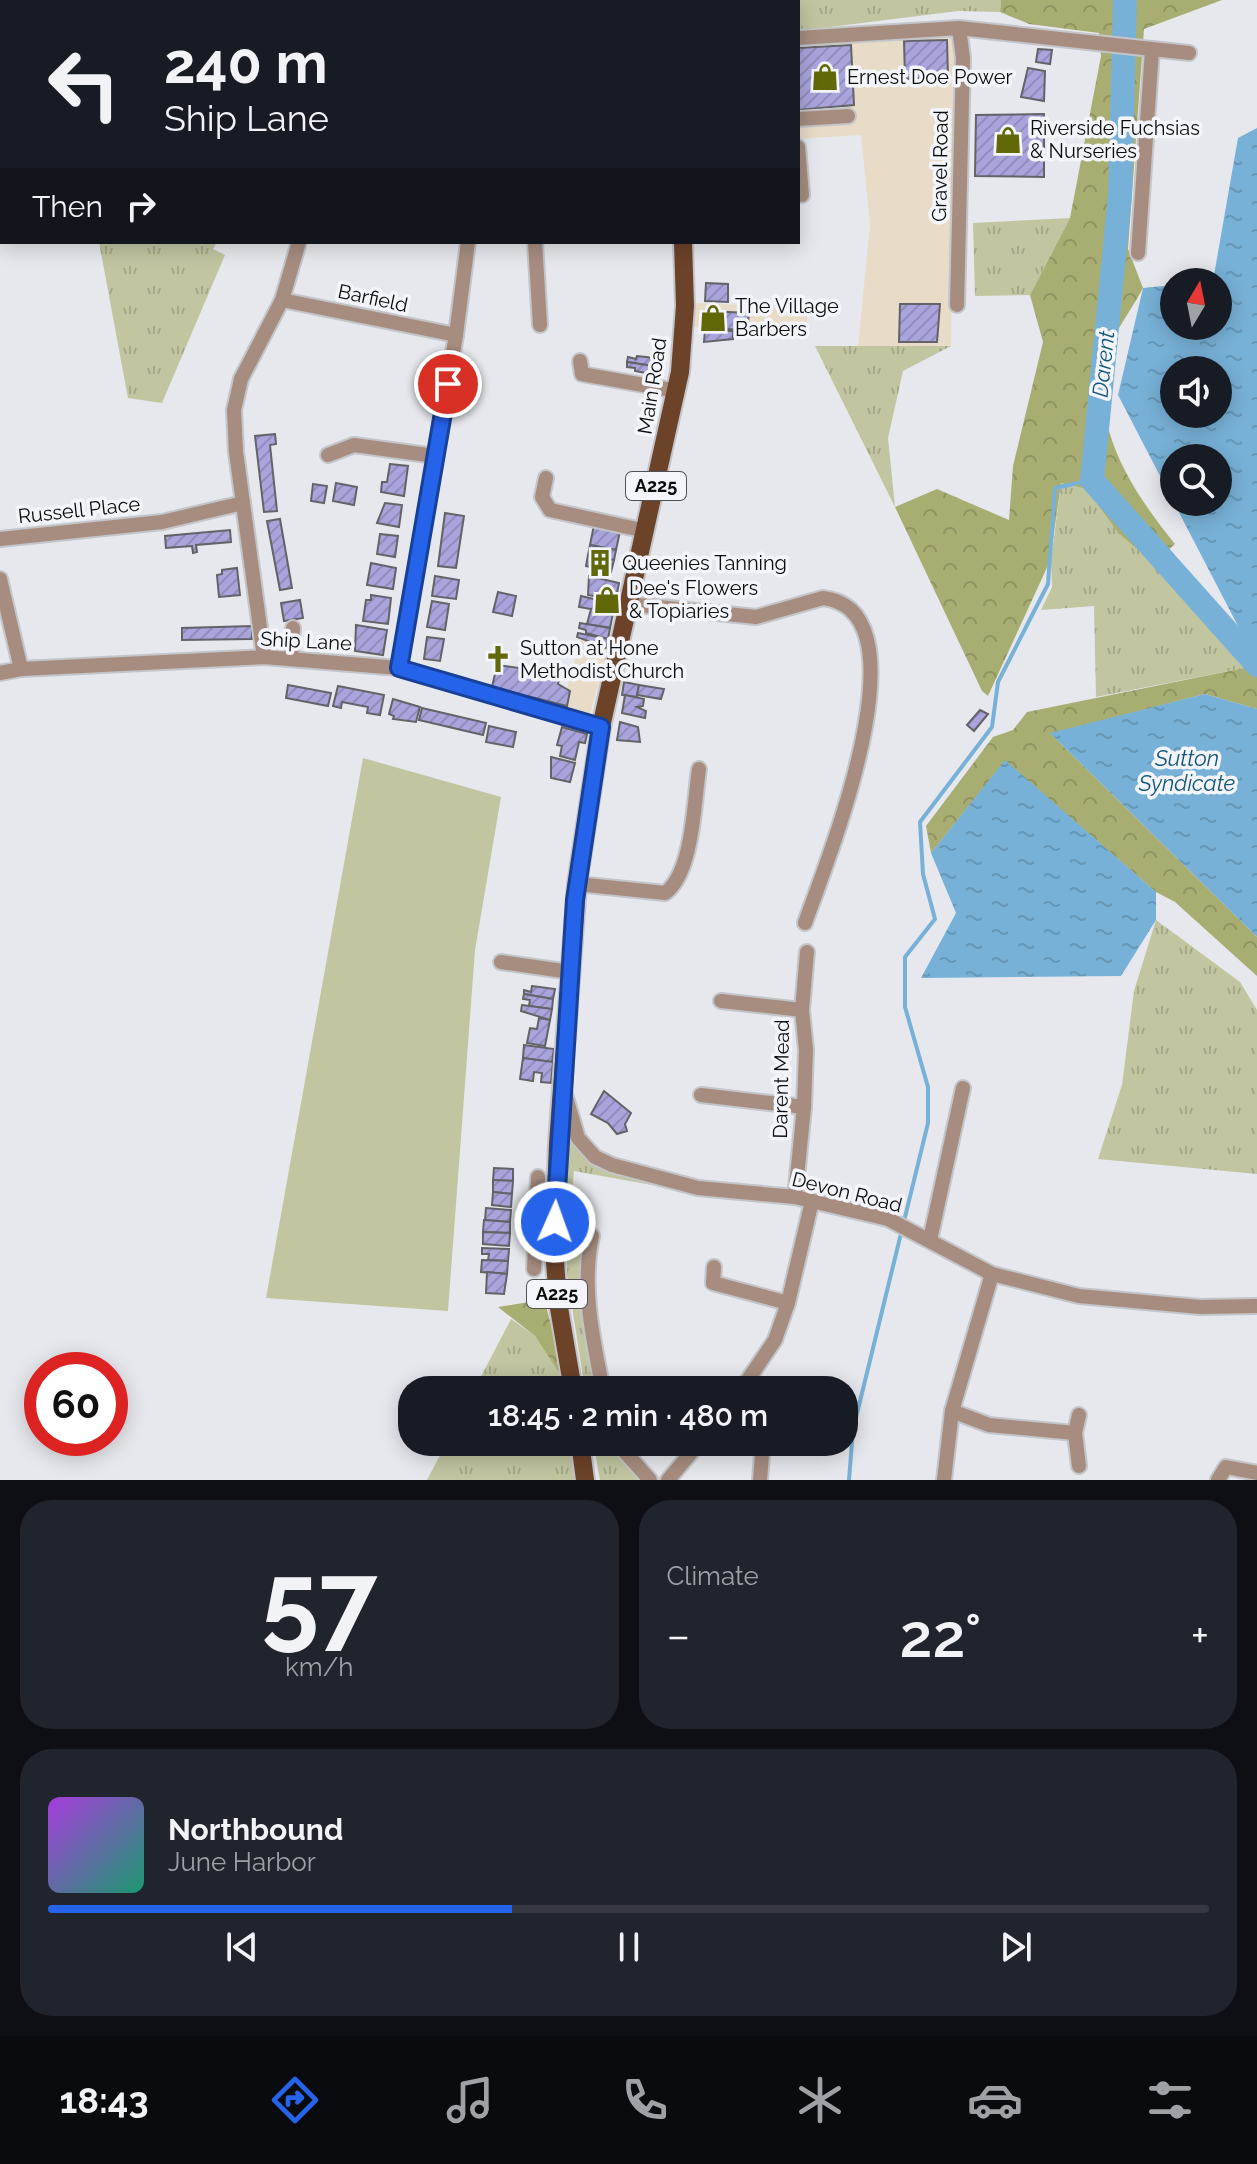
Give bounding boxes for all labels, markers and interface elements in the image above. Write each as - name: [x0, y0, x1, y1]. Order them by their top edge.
- text: 240 m: [164, 30, 328, 96]
- icon: left: [32, 32, 136, 136]
- shop icon: Ernest Doe Power: [810, 62, 840, 92]
- place label: Ernest Doe Power: [847, 65, 1012, 89]
- text: Ship Lane: [164, 97, 329, 139]
- street label: Gravel Road: [927, 110, 953, 222]
- place label: Riverside Fuchsias & Nurseries: [1030, 116, 1200, 163]
- shop icon: Riverside Fuchsias & Nurseries: [993, 125, 1023, 155]
- icon: right: [119, 184, 163, 228]
- text: Then: [32, 189, 103, 224]
- north arrow: [1160, 268, 1232, 340]
- map controls: [1160, 268, 1232, 516]
- street label: Barfield: [336, 279, 410, 317]
- place label: The Village Barbers: [735, 294, 839, 341]
- shop icon: The Village Barbers: [698, 303, 728, 333]
- water label: Darent: [1087, 329, 1120, 398]
- street label: Main Road: [633, 336, 671, 436]
- pin: [414, 350, 482, 418]
- button: sound: [1160, 356, 1232, 428]
- icon: arrive: [426, 362, 470, 406]
- button: search: [1160, 444, 1232, 516]
- road number: A225: [626, 472, 686, 500]
- street label: Russell Place: [17, 492, 141, 528]
- building icon: Queenies Tanning: [585, 548, 615, 578]
- place label: Queenies Tanning: [622, 551, 787, 575]
- place label: Dee's Flowers & Topiaries: [629, 576, 758, 623]
- shop icon: Dee's Flowers & Topiaries: [592, 585, 622, 615]
- street label: Ship Lane: [260, 627, 353, 655]
- place label: Sutton at Hone Methodist Church: [520, 636, 684, 683]
- church icon: Sutton at Hone Methodist Church: [483, 644, 513, 674]
- water label: Sutton Syndicate: [1138, 745, 1236, 796]
- street label: Darent Mead: [768, 1019, 794, 1139]
- street label: Devon Road: [789, 1167, 905, 1217]
- position arrow: [513, 1180, 597, 1264]
- road number: A225: [527, 1280, 587, 1308]
- speed limit sign: 60: [24, 1352, 128, 1456]
- text: 18:45 · 2 min · 480 m: [488, 1398, 768, 1433]
- text: 57: [261, 1539, 377, 1661]
- text: Climate: [667, 1561, 759, 1591]
- text: 22°: [899, 1601, 982, 1671]
- text: −: [667, 1610, 690, 1661]
- text: +: [1191, 1610, 1209, 1661]
- text: km/h: [285, 1652, 354, 1682]
- text: Northbound: [168, 1812, 343, 1847]
- text: June Harbor: [168, 1847, 316, 1877]
- icon: previous: [220, 1925, 264, 1969]
- icon: pause: [607, 1925, 651, 1969]
- icon: next: [994, 1925, 1038, 1969]
- icon: directions: [267, 2072, 323, 2128]
- icon: music: [442, 2072, 498, 2128]
- icon: phone: [617, 2072, 673, 2128]
- icon: climate: [792, 2072, 848, 2128]
- icon: car: [967, 2072, 1023, 2128]
- icon: filters: [1142, 2072, 1198, 2128]
- text: 18:43: [59, 2079, 149, 2121]

